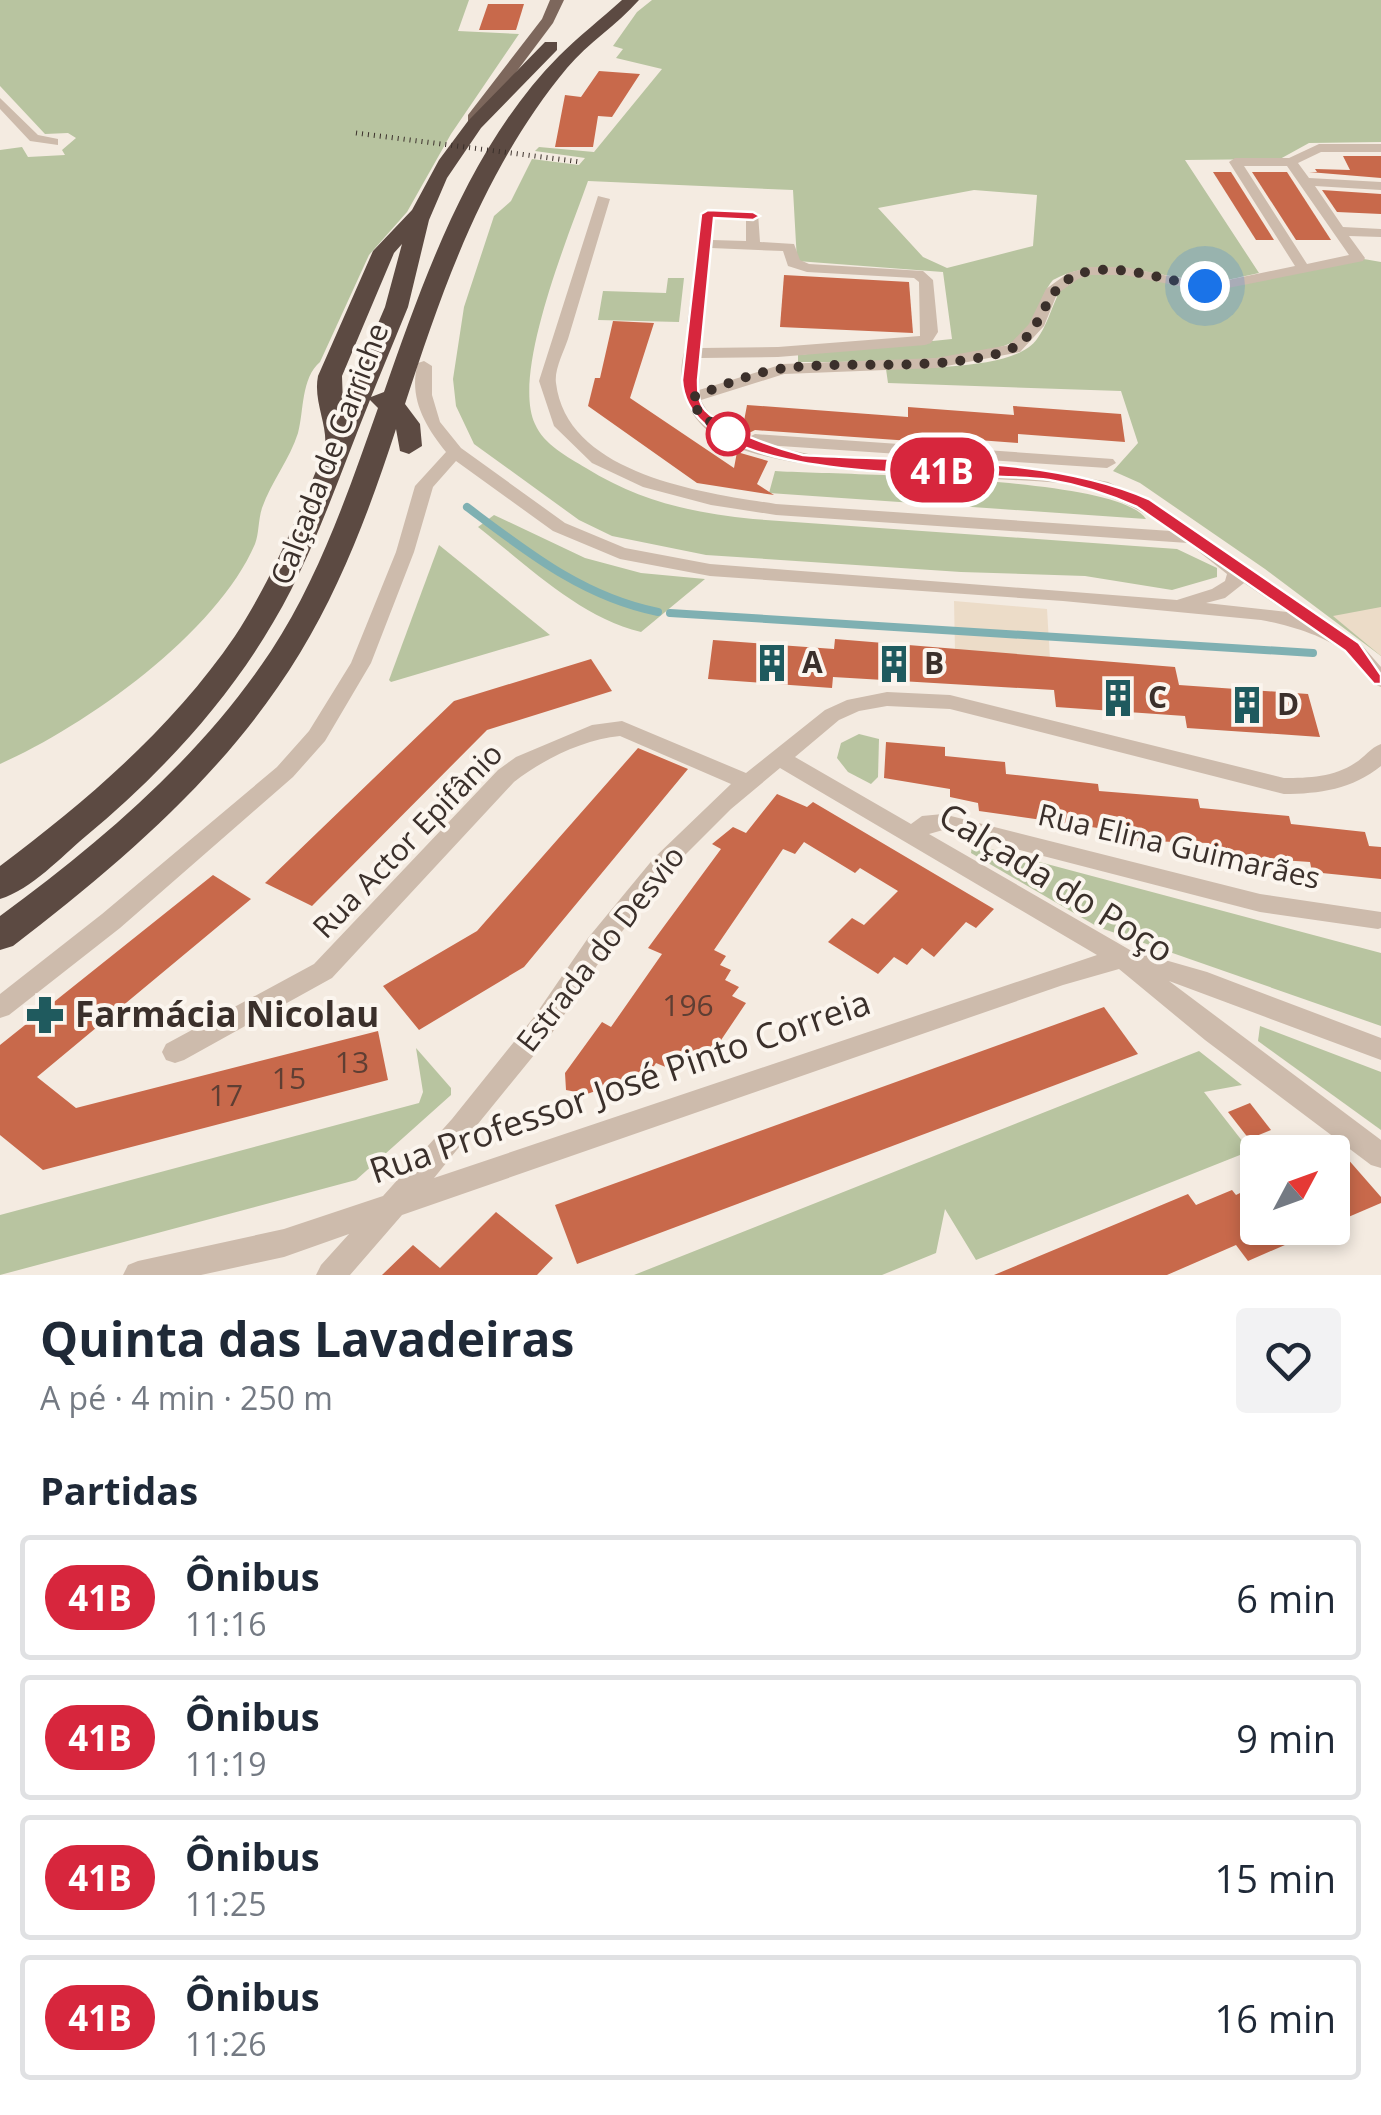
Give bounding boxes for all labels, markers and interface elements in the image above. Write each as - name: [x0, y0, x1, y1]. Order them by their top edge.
- your location: [1180, 261, 1230, 311]
- street label: Calçada de Carriche: [260, 317, 397, 590]
- unlabelled marker: [707, 413, 749, 455]
- line badge: 41B: [884, 438, 1000, 502]
- text: 41B: [910, 447, 974, 494]
- place label: A: [802, 641, 823, 682]
- building icon: A: [751, 642, 793, 684]
- place label: B: [924, 642, 944, 683]
- building icon: B: [873, 643, 915, 685]
- place label: C: [1148, 676, 1167, 717]
- building icon: C: [1097, 677, 1139, 719]
- place label: D: [1277, 683, 1299, 724]
- building icon: D: [1226, 684, 1268, 726]
- street label: Rua Actor Epifânio: [303, 733, 511, 947]
- street label: Calçada do Poço: [931, 791, 1183, 973]
- street label: Rua Elina Guimarães: [1034, 793, 1324, 898]
- street label: Estrada do Desvio: [506, 837, 693, 1060]
- street label: Rua Professor José Pinto Correia: [363, 978, 876, 1194]
- house number: 196: [662, 984, 714, 1025]
- place label: Farmácia Nicolau: [75, 990, 379, 1037]
- pharmacy icon: Farmácia Nicolau: [24, 994, 66, 1036]
- house number: 13: [335, 1041, 369, 1082]
- house number: 15: [272, 1057, 306, 1098]
- house number: 17: [209, 1074, 243, 1115]
- north arrow: [1240, 1135, 1350, 1245]
- map controls: [1240, 1135, 1350, 1245]
- text: Quinta das Lavadeiras: [40, 1306, 574, 1371]
- button: heart: [1236, 1308, 1341, 1413]
- text: A pé · 4 min · 250 m: [40, 1376, 333, 1419]
- text: Partidas: [40, 1464, 198, 1516]
- text: Ônibus: [185, 1550, 320, 1602]
- text: 6 min: [1236, 1572, 1336, 1624]
- text: 41B: [68, 1574, 132, 1621]
- text: 11:16: [185, 1602, 267, 1645]
- text: Ônibus: [185, 1690, 320, 1742]
- text: 9 min: [1236, 1712, 1336, 1764]
- text: 41B: [68, 1714, 132, 1761]
- text: 11:19: [185, 1742, 267, 1785]
- text: Ônibus: [185, 1830, 320, 1882]
- text: 15 min: [1215, 1852, 1336, 1904]
- text: 41B: [68, 1854, 132, 1901]
- text: 11:25: [185, 1882, 267, 1925]
- text: Ônibus: [185, 1970, 320, 2022]
- text: 16 min: [1215, 1992, 1336, 2044]
- text: 41B: [68, 1994, 132, 2041]
- text: 11:26: [185, 2022, 267, 2065]

